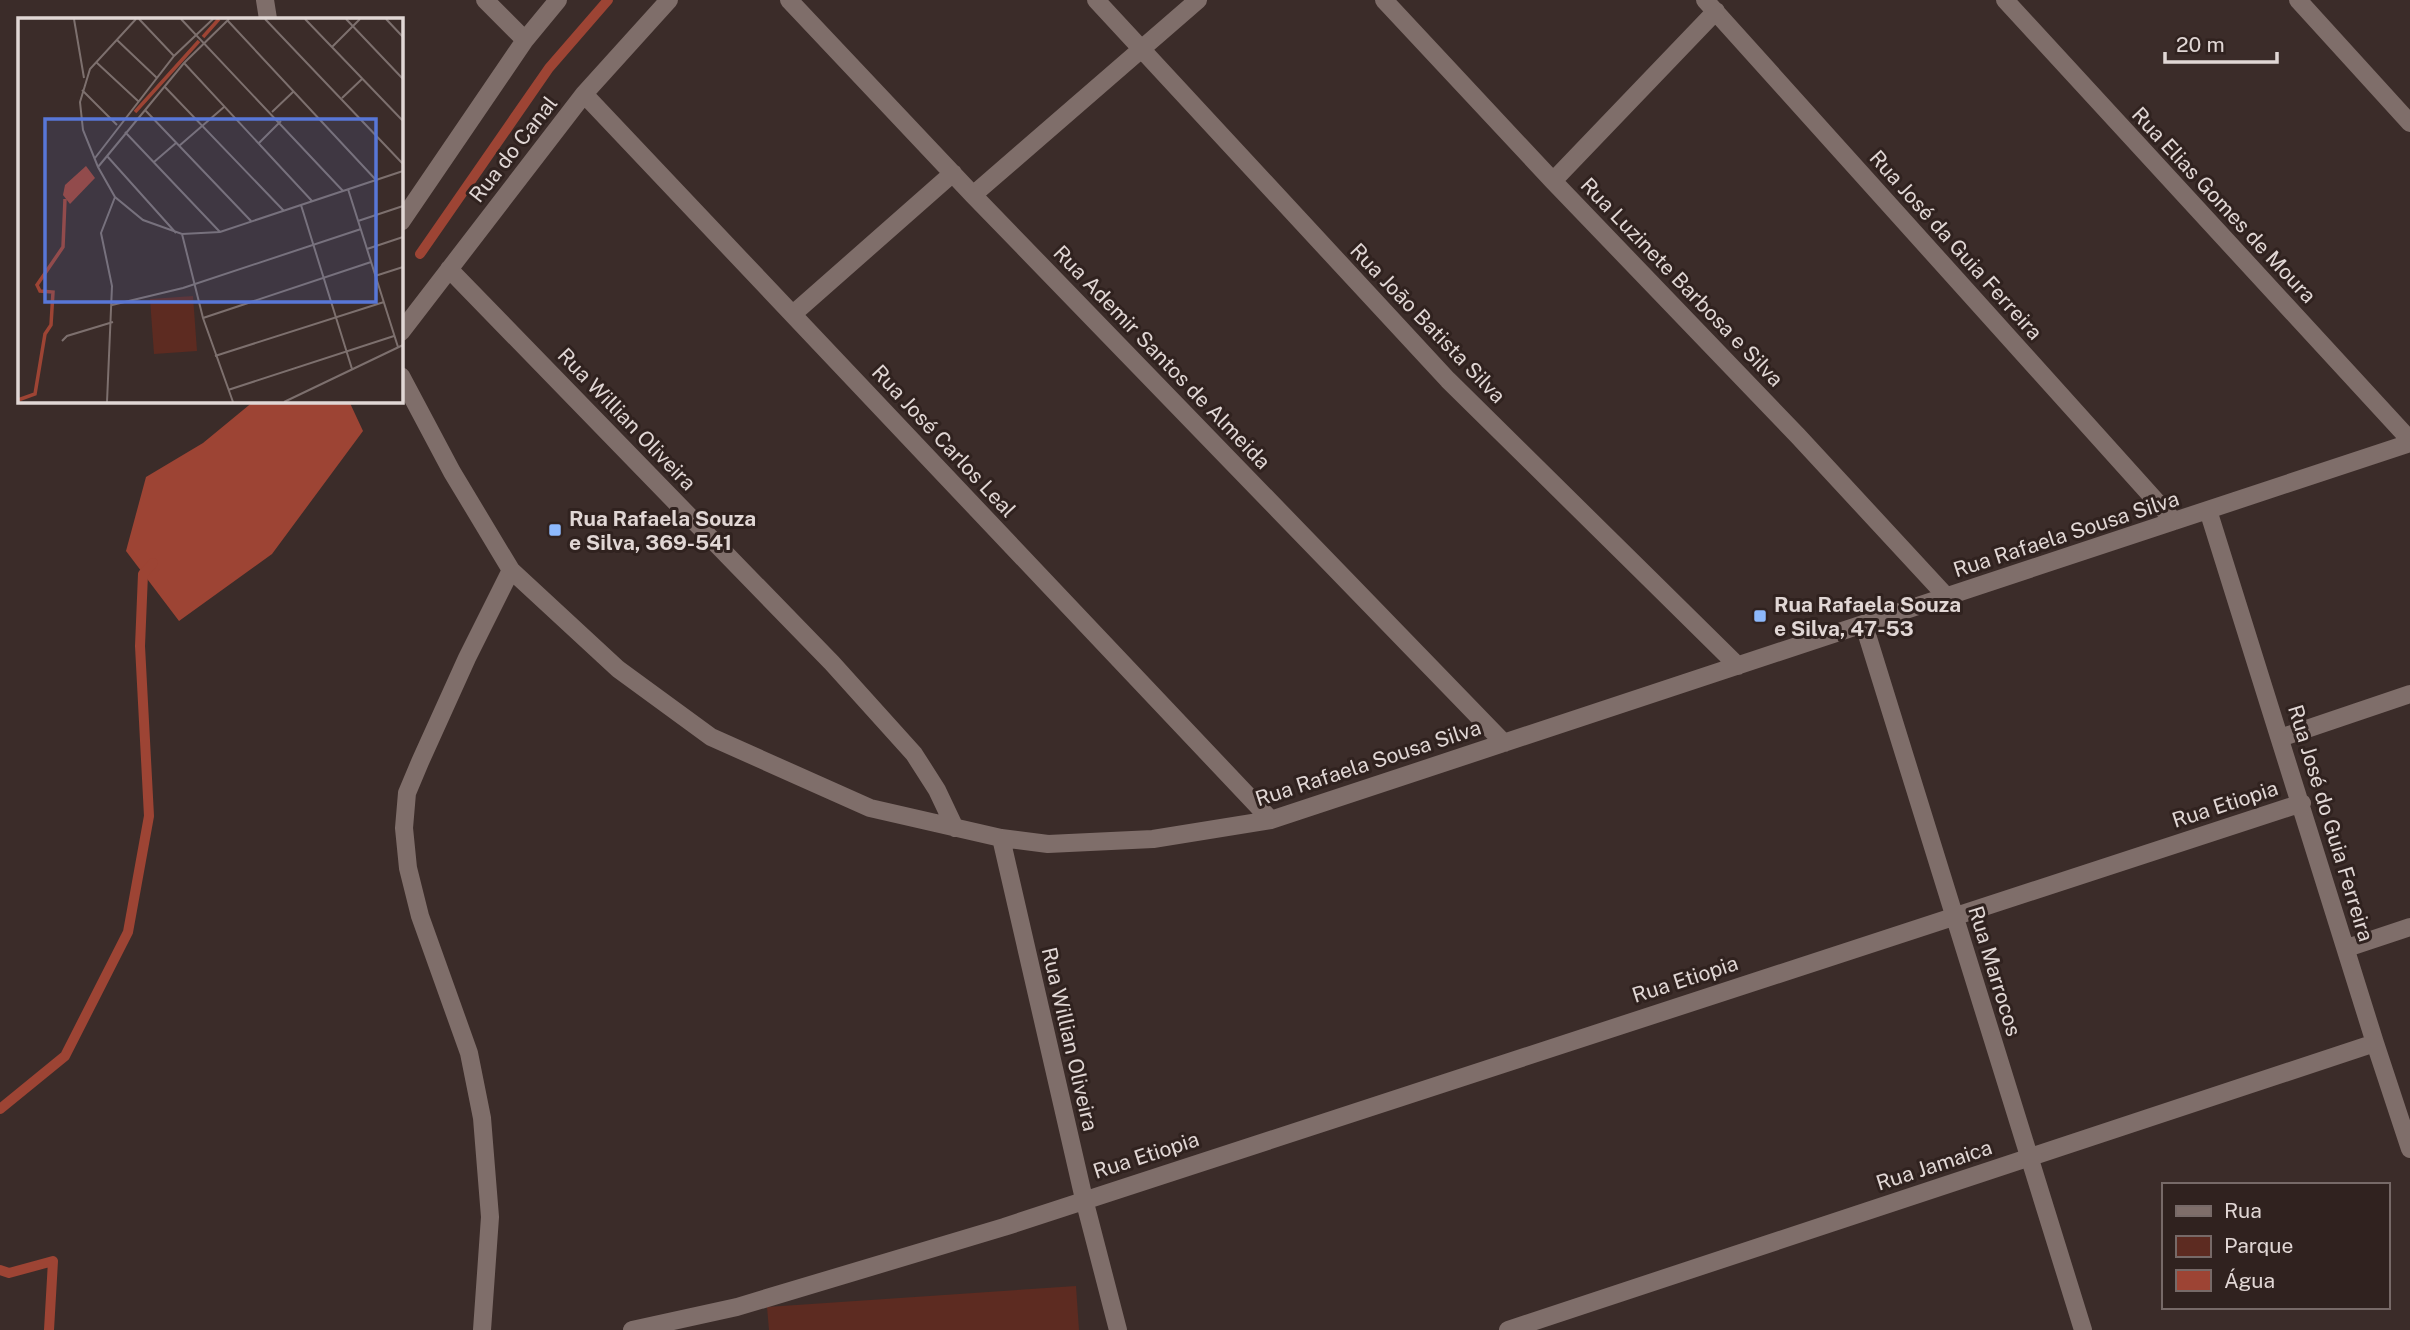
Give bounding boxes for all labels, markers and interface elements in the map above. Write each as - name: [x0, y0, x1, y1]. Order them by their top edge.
- inset map: [18, 18, 402, 402]
- scale bar: [2165, 21, 2277, 65]
- text: 20 m: [2176, 32, 2225, 57]
- street label: Rua do Canal: [464, 91, 562, 207]
- street label: Rua Elias Gomes de Moura: [2127, 102, 2321, 308]
- street label: Rua José da Guia Ferreira: [1864, 145, 2048, 345]
- street label: Rua Luzinete Barbosa e Silva: [1576, 172, 1788, 392]
- street label: Rua João Batista Silva: [1345, 238, 1511, 408]
- street label: Rua Ademir Santos de Almeida: [1048, 240, 1276, 474]
- street label: Rua Willian Oliveira: [553, 343, 701, 495]
- street label: Rua José Carlos Leal: [867, 360, 1021, 522]
- street label: Rua Rafaela Sousa Silva: [1950, 486, 2182, 582]
- place label: Rua Rafaela Souza e Silva, 369-541: [569, 506, 756, 555]
- marker: Rua Rafaela Souza e Silva, 369-541: [547, 522, 563, 538]
- place label: Rua Rafaela Souza e Silva, 47-53: [1774, 592, 1961, 641]
- marker: Rua Rafaela Souza e Silva, 47-53: [1752, 608, 1768, 624]
- street label: Rua José do Guia Ferreira: [2283, 702, 2379, 944]
- street label: Rua Rafaela Sousa Silva: [1252, 715, 1484, 811]
- street label: Rua Etiopia: [2169, 775, 2281, 833]
- street label: Rua Marrocos: [1963, 903, 2027, 1039]
- street label: Rua Willian Oliveira: [1037, 945, 1103, 1133]
- street label: Rua Etiopia: [1629, 950, 1741, 1008]
- street label: Rua Etiopia: [1090, 1126, 1202, 1184]
- street label: Rua Jamaica: [1873, 1134, 1995, 1196]
- legend: [2162, 1183, 2389, 1309]
- text: Rua: [2224, 1198, 2262, 1223]
- text: Parque: [2224, 1233, 2293, 1258]
- text: Água: [2224, 1268, 2275, 1293]

